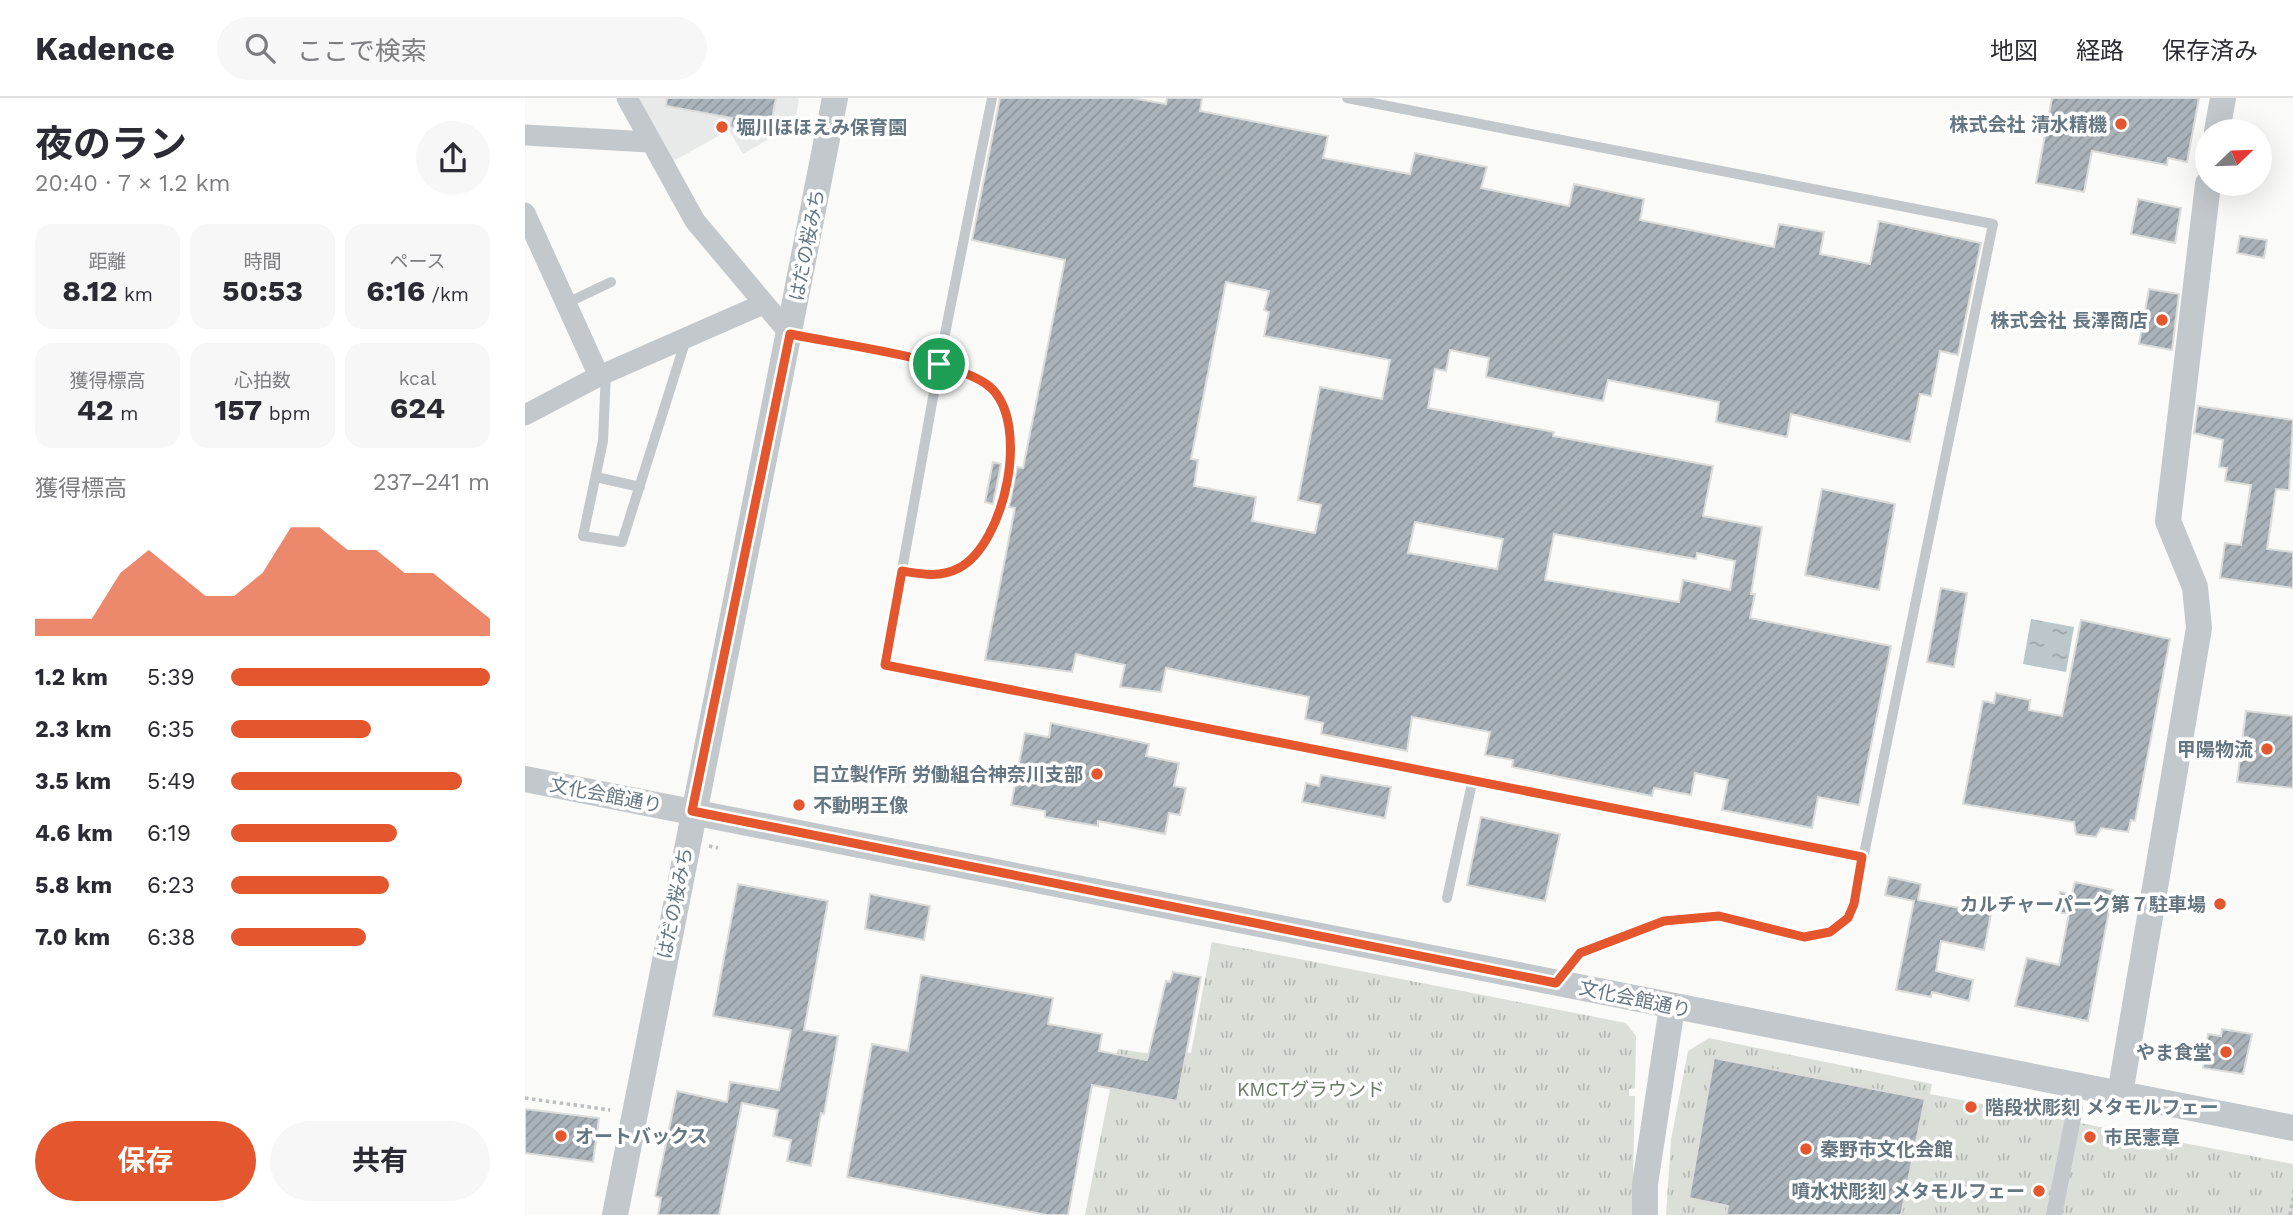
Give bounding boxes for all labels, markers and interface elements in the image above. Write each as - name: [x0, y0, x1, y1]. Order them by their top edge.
- search box: [217, 17, 707, 80]
- text: Kadence: [35, 29, 175, 68]
- icon: search: [241, 29, 279, 67]
- text: ここで検索: [297, 36, 427, 66]
- text: 地図: [1990, 37, 2038, 65]
- text: 経路: [2076, 37, 2124, 65]
- text: 保存済み: [2162, 37, 2258, 65]
- place label: 株式会社 清水精機: [1950, 113, 2107, 136]
- place label: 堀川ほほえみ保育園: [736, 116, 907, 139]
- marker: 株式会社 清水精機: [2113, 116, 2129, 132]
- marker: 堀川ほほえみ保育園: [714, 119, 730, 135]
- north arrow: [2195, 119, 2271, 196]
- map controls: [2195, 119, 2272, 196]
- button: share: [416, 121, 490, 195]
- text: 夜のラン: [35, 122, 187, 166]
- text: 20:40 · 7 × 1.2 km: [35, 170, 230, 197]
- street label: はだの桜みち: [785, 187, 829, 303]
- text: 距離: [88, 250, 127, 273]
- text: 時間: [243, 250, 282, 273]
- text: ペース: [389, 250, 446, 273]
- text: 8.12: [62, 273, 117, 308]
- text: 50:53: [222, 273, 303, 308]
- text: 6:16: [366, 273, 425, 308]
- text: km: [117, 283, 153, 306]
- text: /km: [425, 283, 469, 306]
- place label: 株式会社 長澤商店: [1991, 309, 2148, 332]
- marker: 株式会社 長澤商店: [2154, 312, 2170, 328]
- pin: [909, 334, 969, 394]
- icon: arrive: [920, 345, 958, 383]
- text: kcal: [399, 367, 436, 390]
- text: 獲得標高: [69, 369, 146, 392]
- text: 心拍数: [234, 369, 291, 392]
- text: 624: [390, 390, 445, 425]
- text: 42: [77, 392, 114, 427]
- text: 157: [214, 392, 262, 427]
- text: m: [114, 402, 138, 425]
- text: bpm: [262, 402, 311, 425]
- text: 237–241 m: [373, 469, 490, 496]
- text: 獲得標高: [35, 475, 127, 502]
- text: 1.2 km: [35, 664, 108, 691]
- text: 5:39: [147, 664, 195, 691]
- text: 2.3 km: [35, 716, 112, 743]
- text: 6:35: [147, 716, 195, 743]
- place label: 甲陽物流: [2177, 738, 2253, 761]
- marker: 甲陽物流: [2259, 741, 2275, 757]
- place label: 日立製作所 労働組合神奈川支部: [812, 763, 1083, 786]
- marker: 日立製作所 労働組合神奈川支部: [1089, 766, 1105, 782]
- text: 3.5 km: [35, 768, 111, 795]
- text: 5:49: [147, 768, 195, 795]
- street label: 文化会館通り: [548, 773, 664, 817]
- place label: 不動明王像: [813, 794, 908, 817]
- marker: 不動明王像: [791, 797, 807, 813]
- text: 4.6 km: [35, 820, 113, 847]
- text: 6:19: [147, 820, 191, 847]
- street label: はだの桜みち: [653, 845, 697, 961]
- text: 5.8 km: [35, 872, 112, 899]
- text: 6:23: [147, 872, 195, 899]
- place label: カルチャーパーク第７駐車場: [1959, 893, 2206, 916]
- marker: カルチャーパーク第７駐車場: [2212, 896, 2228, 912]
- text: 7.0 km: [35, 924, 110, 951]
- text: 6:38: [147, 924, 195, 951]
- street label: 文化会館通り: [1577, 976, 1693, 1022]
- place label: やま食堂: [2136, 1041, 2212, 1064]
- marker: やま食堂: [2218, 1044, 2234, 1060]
- park label: KMCTグラウンド: [1237, 1078, 1385, 1101]
- place label: 階段状彫刻 メタモルフェー: [1985, 1096, 2218, 1119]
- marker: 階段状彫刻 メタモルフェー: [1963, 1099, 1979, 1115]
- button: 保存: [35, 1121, 256, 1201]
- button: 共有: [270, 1121, 490, 1201]
- place label: オートバックス: [575, 1125, 707, 1148]
- place label: 市民憲章: [2104, 1126, 2180, 1149]
- marker: オートバックス: [553, 1128, 569, 1144]
- marker: 市民憲章: [2082, 1129, 2098, 1145]
- place label: 秦野市文化会館: [1820, 1138, 1953, 1161]
- marker: 秦野市文化会館: [1798, 1141, 1814, 1157]
- place label: 噴水状彫刻 メタモルフェー: [1792, 1180, 2025, 1203]
- marker: 噴水状彫刻 メタモルフェー: [2031, 1183, 2047, 1199]

